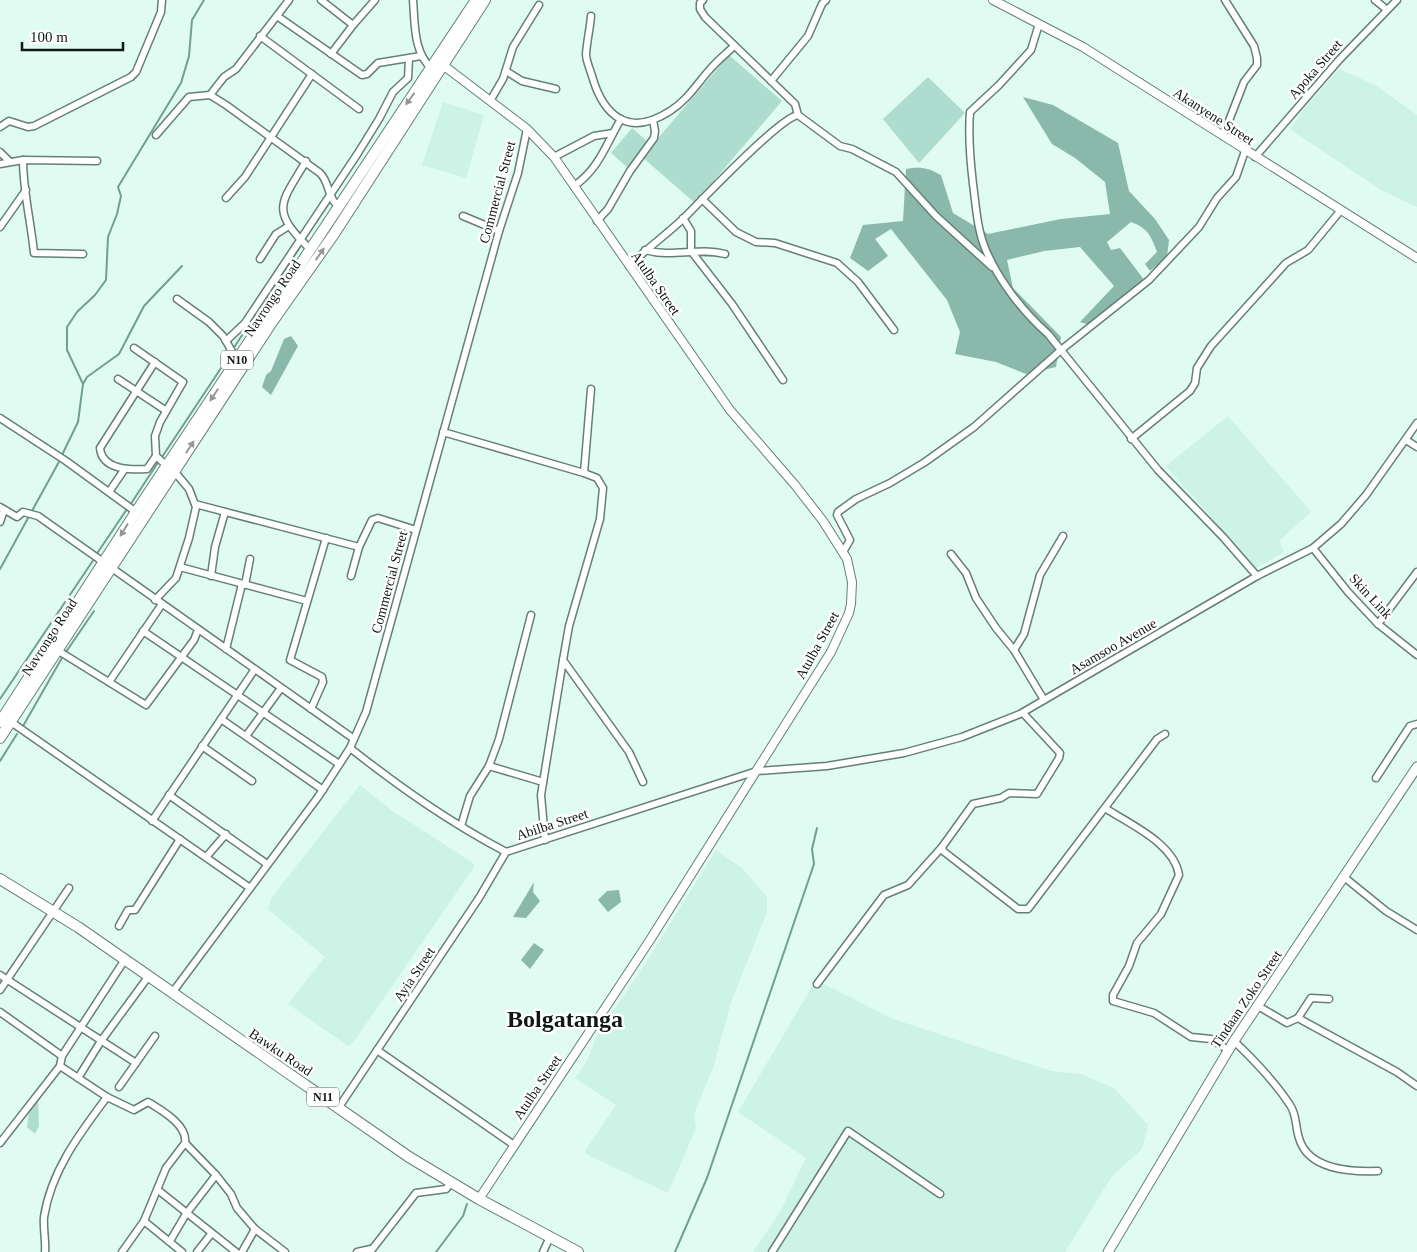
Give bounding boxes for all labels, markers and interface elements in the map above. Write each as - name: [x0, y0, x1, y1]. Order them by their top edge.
- scale bar: [22, 20, 124, 52]
- text: 100 m: [30, 29, 68, 45]
- street label: Apoka Street: [1286, 37, 1345, 102]
- street label: Akanyene Street: [1171, 85, 1257, 148]
- one-way arrow: [405, 92, 415, 106]
- street label: Commercial Street: [477, 139, 518, 245]
- one-way arrow: [315, 247, 325, 261]
- street label: Atulba Street: [628, 249, 683, 318]
- street label: Navrongo Road: [241, 257, 304, 339]
- road number: N10: [221, 350, 253, 370]
- one-way arrow: [209, 388, 219, 401]
- one-way arrow: [185, 440, 195, 454]
- one-way arrow: [120, 524, 129, 537]
- street label: Commercial Street: [369, 529, 410, 635]
- street label: Skin Link: [1346, 571, 1395, 622]
- street label: Navrongo Road: [19, 596, 80, 679]
- street label: Atulba Street: [793, 609, 842, 681]
- street label: Asamsoo Avenue: [1067, 616, 1159, 677]
- street label: Abilba Street: [515, 806, 590, 843]
- street label: Ayia Street: [391, 944, 438, 1004]
- street label: Tindaan Zoko Street: [1208, 948, 1285, 1051]
- district label: Bolgatanga: [507, 1006, 623, 1032]
- street label: Bawku Road: [246, 1026, 315, 1079]
- street label: Atulba Street: [510, 1052, 564, 1122]
- road number: N11: [307, 1088, 339, 1106]

